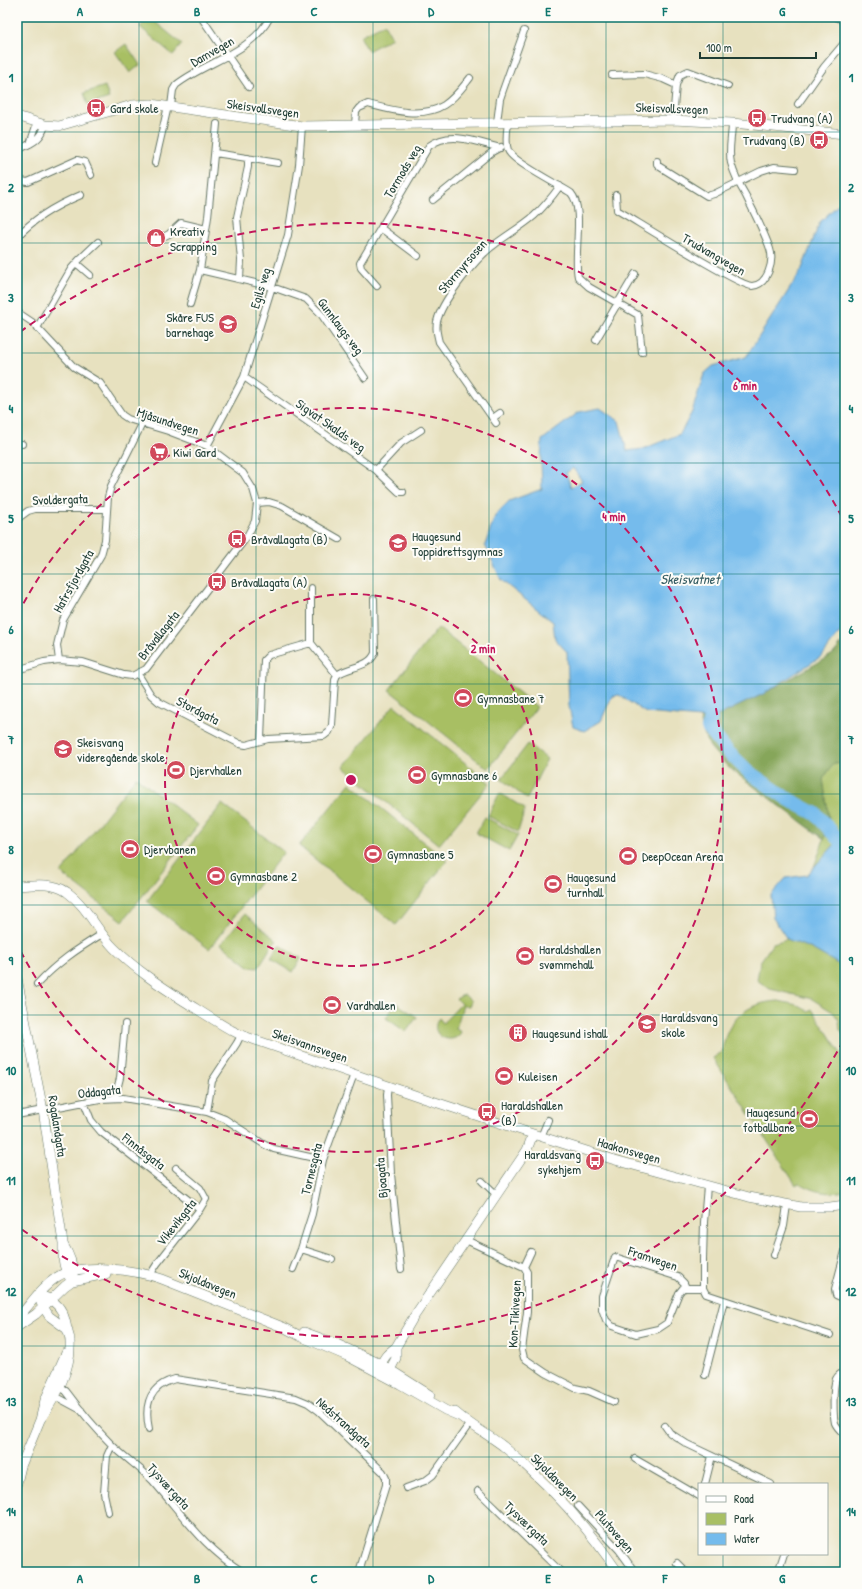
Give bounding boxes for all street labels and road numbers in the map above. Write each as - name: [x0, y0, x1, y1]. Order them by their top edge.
- street label: Damvegen: [187, 31, 237, 71]
- street label: Skeisvollsvegen: [226, 94, 300, 122]
- street label: Skeisvollsvegen: [635, 98, 709, 118]
- street label: Tormods veg: [379, 141, 425, 201]
- street label: Trudvangvegen: [679, 229, 749, 279]
- street label: Stormyrsosen: [433, 235, 491, 297]
- street label: Egils veg: [245, 265, 275, 311]
- street label: Gunnlaugs veg: [314, 294, 368, 358]
- street label: Sigvat Skalds veg: [292, 394, 370, 456]
- street label: Mjåsundvegen: [135, 403, 201, 440]
- street label: Svoldergata: [32, 489, 88, 509]
- street label: Hafrsfjordgata: [48, 546, 98, 616]
- street label: Bråvallagata: [133, 607, 183, 663]
- street label: Stordgata: [173, 691, 223, 729]
- street label: Skeisvannsvegen: [270, 1024, 350, 1066]
- street label: Oddagata: [77, 1080, 121, 1102]
- street label: Rogalandgata: [44, 1094, 72, 1158]
- street label: Finnåsgata: [118, 1128, 169, 1174]
- street label: Haakonsvegen: [595, 1132, 663, 1168]
- street label: Tornesgata: [296, 1141, 326, 1197]
- street label: Bjoagata: [370, 1157, 392, 1199]
- street label: Vikevikgata: [152, 1195, 200, 1249]
- street label: Framvegen: [625, 1241, 680, 1275]
- street label: Skjoldavegen: [177, 1263, 240, 1303]
- street label: Kon-Tikivegen: [503, 1280, 525, 1348]
- street label: Nedstrandgata: [313, 1393, 375, 1451]
- street label: Skjoldavegen: [527, 1449, 583, 1505]
- street label: Tysværgata: [144, 1459, 194, 1513]
- street label: Tysværgata: [501, 1497, 553, 1549]
- street label: Plutovegen: [591, 1506, 639, 1557]

